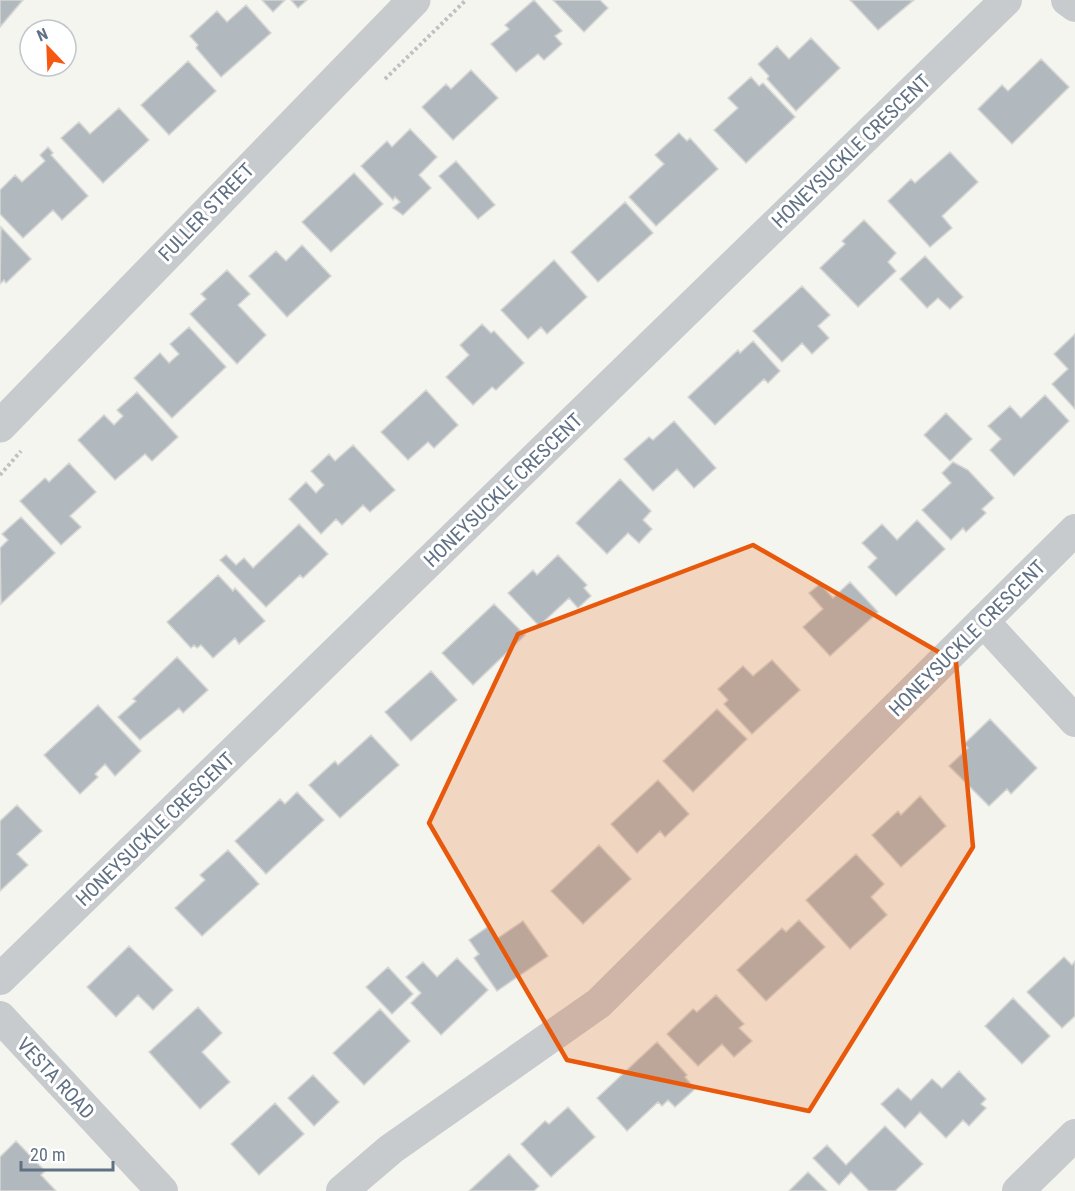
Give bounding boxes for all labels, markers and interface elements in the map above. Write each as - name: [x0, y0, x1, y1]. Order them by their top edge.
- north arrow: [18, 18, 78, 78]
- text: N: [34, 24, 51, 45]
- street label: HONEYSUCKLE CRESCENT: [767, 69, 935, 233]
- street label: FULLER STREET: [153, 158, 259, 266]
- street label: HONEYSUCKLE CRESCENT: [419, 408, 587, 572]
- street label: HONEYSUCKLE CRESCENT: [884, 555, 1050, 721]
- street label: HONEYSUCKLE CRESCENT: [71, 747, 239, 911]
- street label: VESTA ROAD: [12, 1032, 100, 1124]
- scale bar: [21, 1134, 112, 1172]
- text: 20 m: [30, 1144, 65, 1165]

